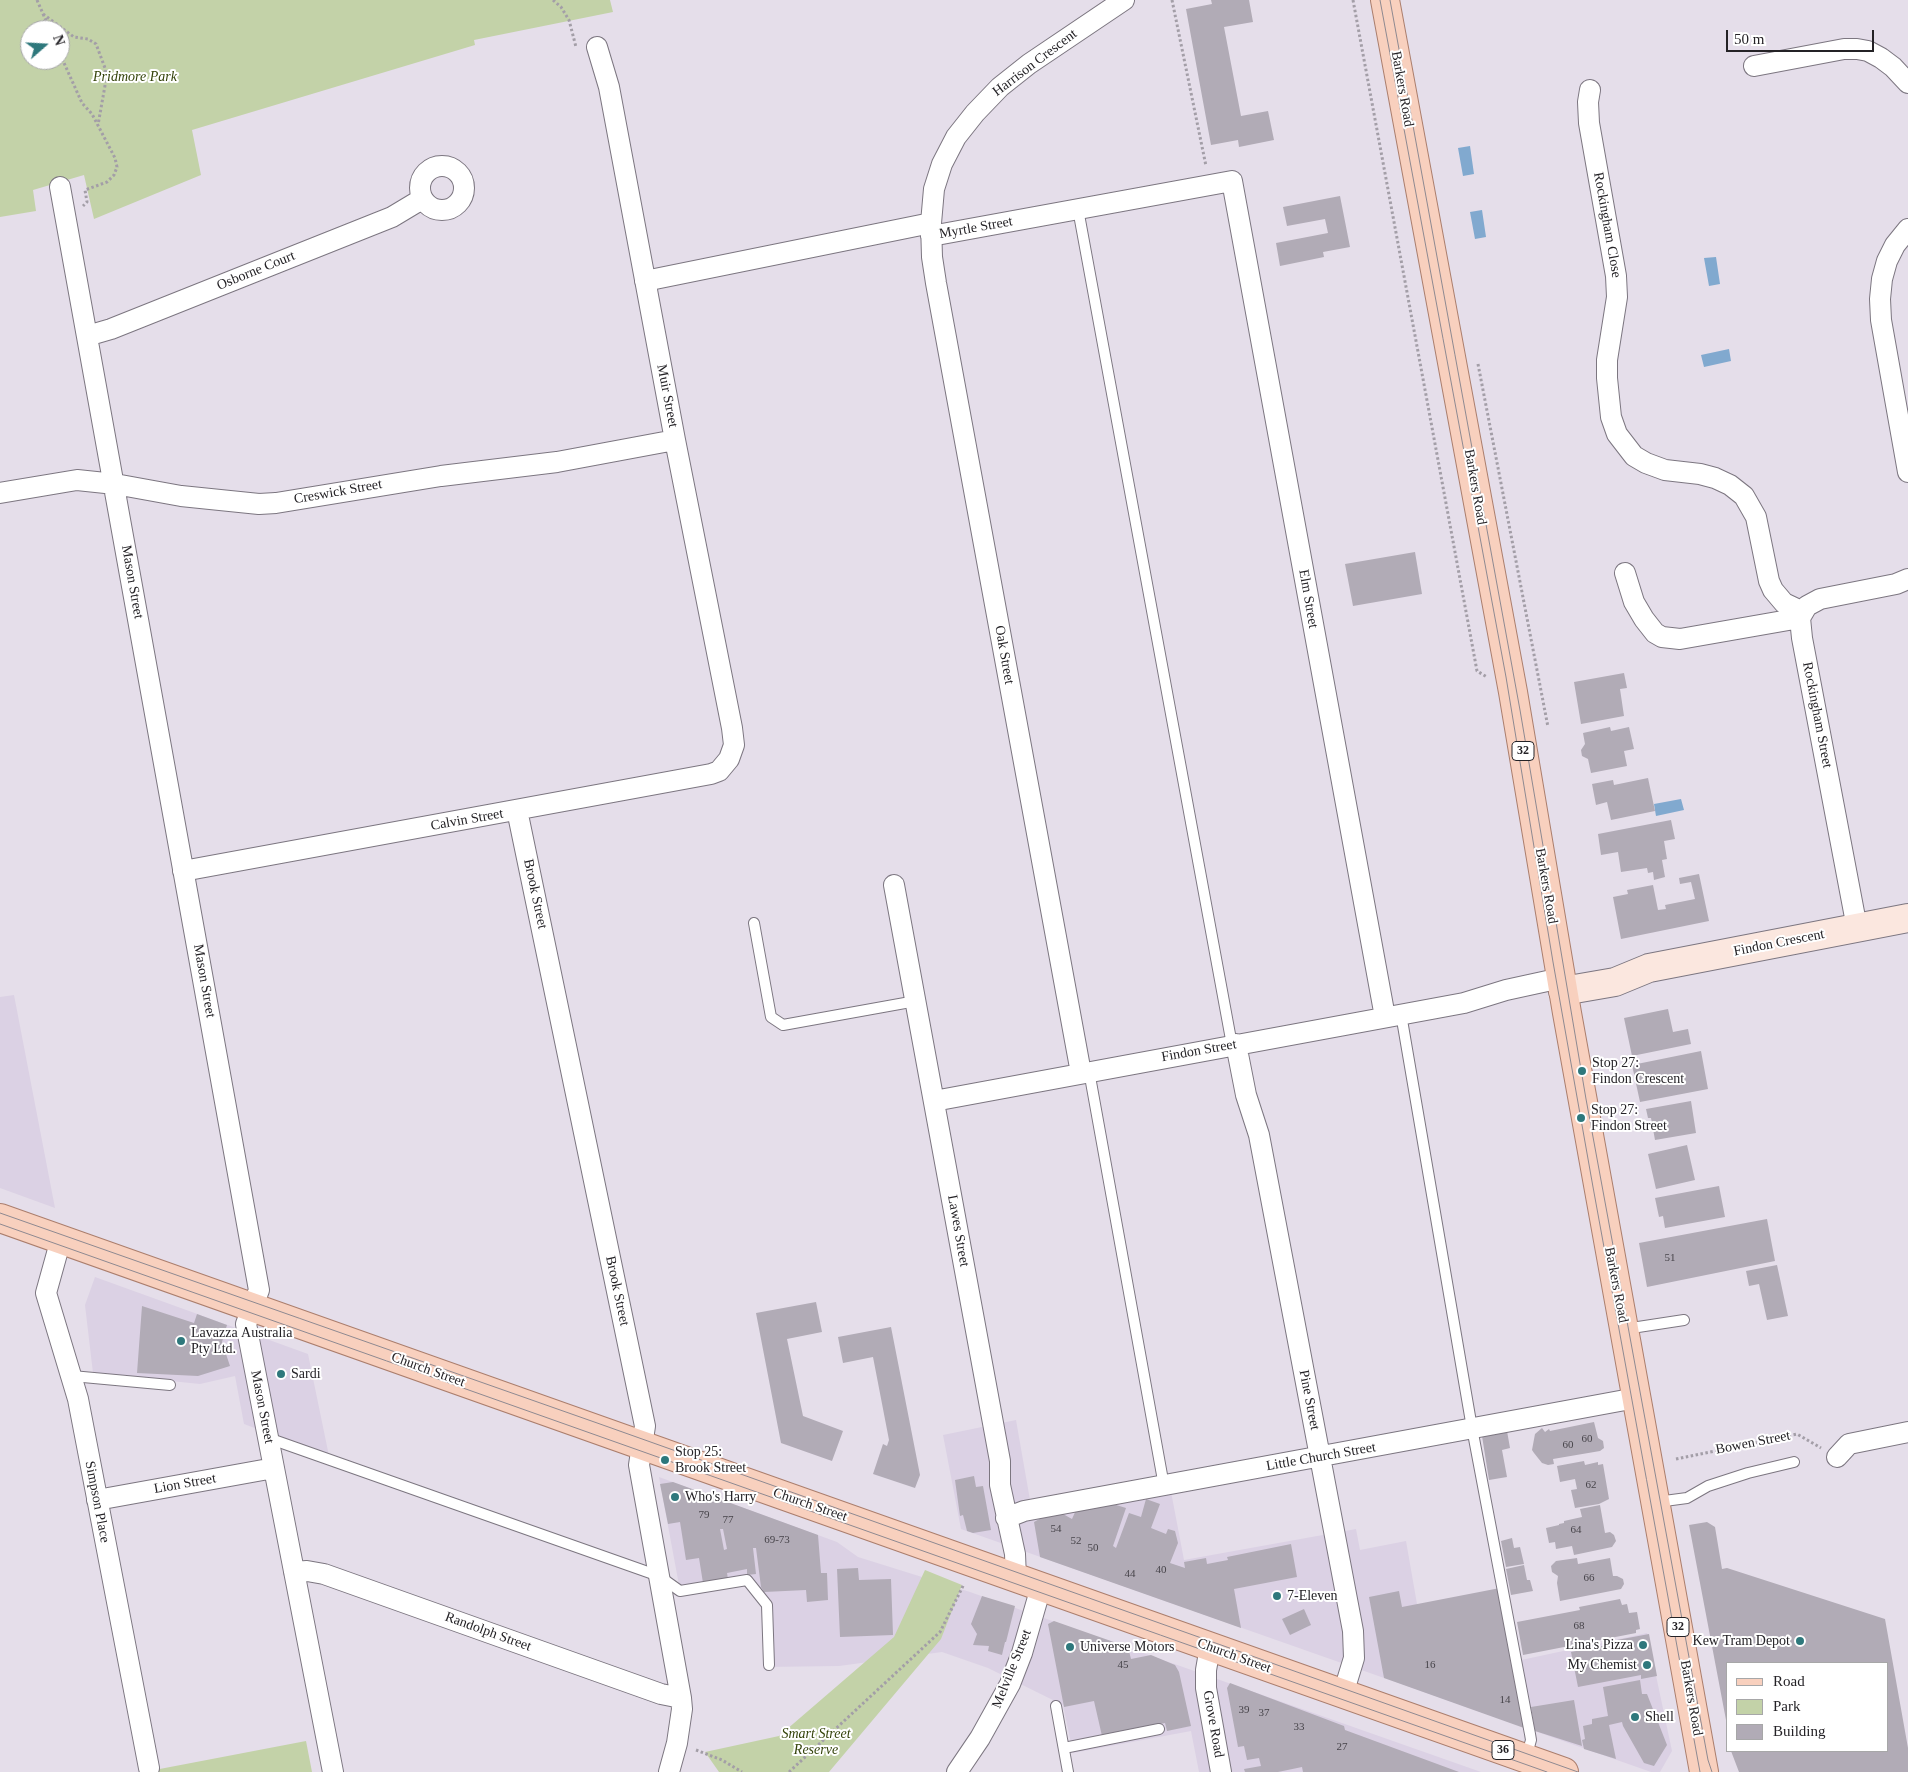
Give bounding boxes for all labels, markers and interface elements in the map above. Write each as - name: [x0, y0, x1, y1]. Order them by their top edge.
- north arrow: [20, 20, 70, 70]
- scale bar: [1728, 20, 1876, 52]
- street label: Harrison Crescent: [989, 26, 1081, 100]
- text: 50 m: [1734, 31, 1764, 47]
- text: N: [50, 33, 67, 48]
- street label: Barkers Road: [1387, 50, 1417, 128]
- park label: Pridmore Park: [93, 69, 177, 85]
- street label: Rockingham Close: [1589, 171, 1625, 279]
- street label: Myrtle Street: [938, 213, 1014, 243]
- street label: Osborne Court: [214, 248, 298, 294]
- street label: Muir Street: [653, 363, 681, 429]
- street label: Barkers Road: [1460, 448, 1490, 526]
- street label: Creswick Street: [293, 476, 383, 508]
- street label: Mason Street: [117, 544, 147, 620]
- street label: Elm Street: [1295, 568, 1321, 630]
- street label: Oak Street: [991, 624, 1017, 686]
- street label: Rockingham Street: [1798, 661, 1836, 769]
- road number: 32: [1512, 741, 1534, 760]
- street label: Calvin Street: [429, 805, 505, 835]
- street label: Barkers Road: [1531, 847, 1561, 925]
- street label: Brook Street: [519, 857, 551, 931]
- street label: Findon Crescent: [1732, 926, 1826, 960]
- street label: Mason Street: [189, 943, 219, 1019]
- street label: Findon Street: [1160, 1036, 1238, 1066]
- place label: Stop 27: Findon Crescent: [1592, 1055, 1684, 1088]
- marker: Stop 27: Findon Crescent: [1576, 1065, 1588, 1077]
- place label: Stop 27: Findon Street: [1591, 1102, 1667, 1134]
- marker: Stop 27: Findon Street: [1575, 1112, 1587, 1124]
- street label: Lawes Street: [943, 1194, 973, 1268]
- street label: Barkers Road: [1600, 1246, 1632, 1324]
- house number: 51: [1664, 1251, 1676, 1265]
- street label: Brook Street: [601, 1254, 633, 1328]
- place label: Lavazza Australia Pty Ltd.: [191, 1325, 292, 1358]
- marker: Lavazza Australia Pty Ltd.: [175, 1335, 187, 1347]
- street label: Church Street: [389, 1349, 467, 1391]
- place label: Sardi: [291, 1366, 321, 1382]
- marker: Sardi: [275, 1368, 287, 1380]
- street label: Pine Street: [1295, 1368, 1323, 1432]
- street label: Mason Street: [247, 1369, 277, 1445]
- street label: Bowen Street: [1714, 1428, 1792, 1458]
- house number: 60: [1581, 1432, 1592, 1446]
- house number: 60: [1562, 1438, 1574, 1452]
- street label: Little Church Street: [1265, 1439, 1377, 1475]
- place label: Stop 25: Brook Street: [675, 1444, 746, 1476]
- marker: Stop 25: Brook Street: [659, 1454, 671, 1466]
- street label: Simpson Place: [81, 1460, 113, 1544]
- street label: Lion Street: [153, 1470, 217, 1498]
- house number: 62: [1585, 1478, 1596, 1492]
- street label: Church Street: [771, 1484, 849, 1526]
- place label: Who's Harry: [685, 1489, 756, 1505]
- marker: Who's Harry: [669, 1491, 681, 1503]
- house number: 79: [699, 1508, 710, 1522]
- house number: 77: [722, 1513, 734, 1527]
- house number: 54: [1050, 1522, 1062, 1536]
- house number: 64: [1570, 1523, 1582, 1537]
- house number: 69-73: [764, 1533, 790, 1547]
- house number: 52: [1070, 1534, 1082, 1548]
- house number: 50: [1088, 1541, 1098, 1555]
- house number: 40: [1156, 1563, 1166, 1577]
- house number: 44: [1124, 1567, 1136, 1581]
- house number: 66: [1584, 1571, 1595, 1585]
- place label: 7-Eleven: [1287, 1588, 1338, 1604]
- marker: 7-Eleven: [1271, 1590, 1283, 1602]
- street label: Randolph Street: [443, 1609, 533, 1655]
- road number: 32: [1667, 1618, 1689, 1636]
- house number: 68: [1574, 1619, 1585, 1633]
- street label: Melville Street: [989, 1627, 1035, 1711]
- place label: Kew Tram Depot: [1693, 1633, 1790, 1649]
- street label: Church Street: [1195, 1635, 1273, 1677]
- marker: Kew Tram Depot: [1794, 1635, 1806, 1647]
- place label: Lina's Pizza: [1566, 1637, 1633, 1653]
- place label: Universe Motors: [1080, 1639, 1174, 1655]
- marker: Lina's Pizza: [1637, 1639, 1649, 1651]
- marker: Universe Motors: [1064, 1641, 1076, 1653]
- place label: My Chemist: [1567, 1657, 1637, 1673]
- house number: 45: [1118, 1658, 1128, 1672]
- house number: 16: [1424, 1658, 1436, 1672]
- marker: My Chemist: [1641, 1659, 1653, 1671]
- street label: Barkers Road: [1676, 1659, 1706, 1737]
- legend: [1726, 1662, 1888, 1752]
- text: Road: [1773, 1673, 1805, 1689]
- street label: Grove Road: [1199, 1689, 1227, 1759]
- house number: 14: [1500, 1693, 1510, 1707]
- text: Park: [1773, 1698, 1801, 1714]
- house number: 39: [1238, 1703, 1250, 1717]
- house number: 37: [1258, 1706, 1270, 1720]
- place label: Shell: [1645, 1709, 1674, 1725]
- marker: Shell: [1629, 1711, 1641, 1723]
- house number: 33: [1294, 1720, 1305, 1734]
- text: Building: [1773, 1723, 1826, 1739]
- park label: Smart Street Reserve: [781, 1726, 851, 1758]
- house number: 27: [1336, 1740, 1348, 1754]
- road number: 36: [1492, 1740, 1514, 1760]

